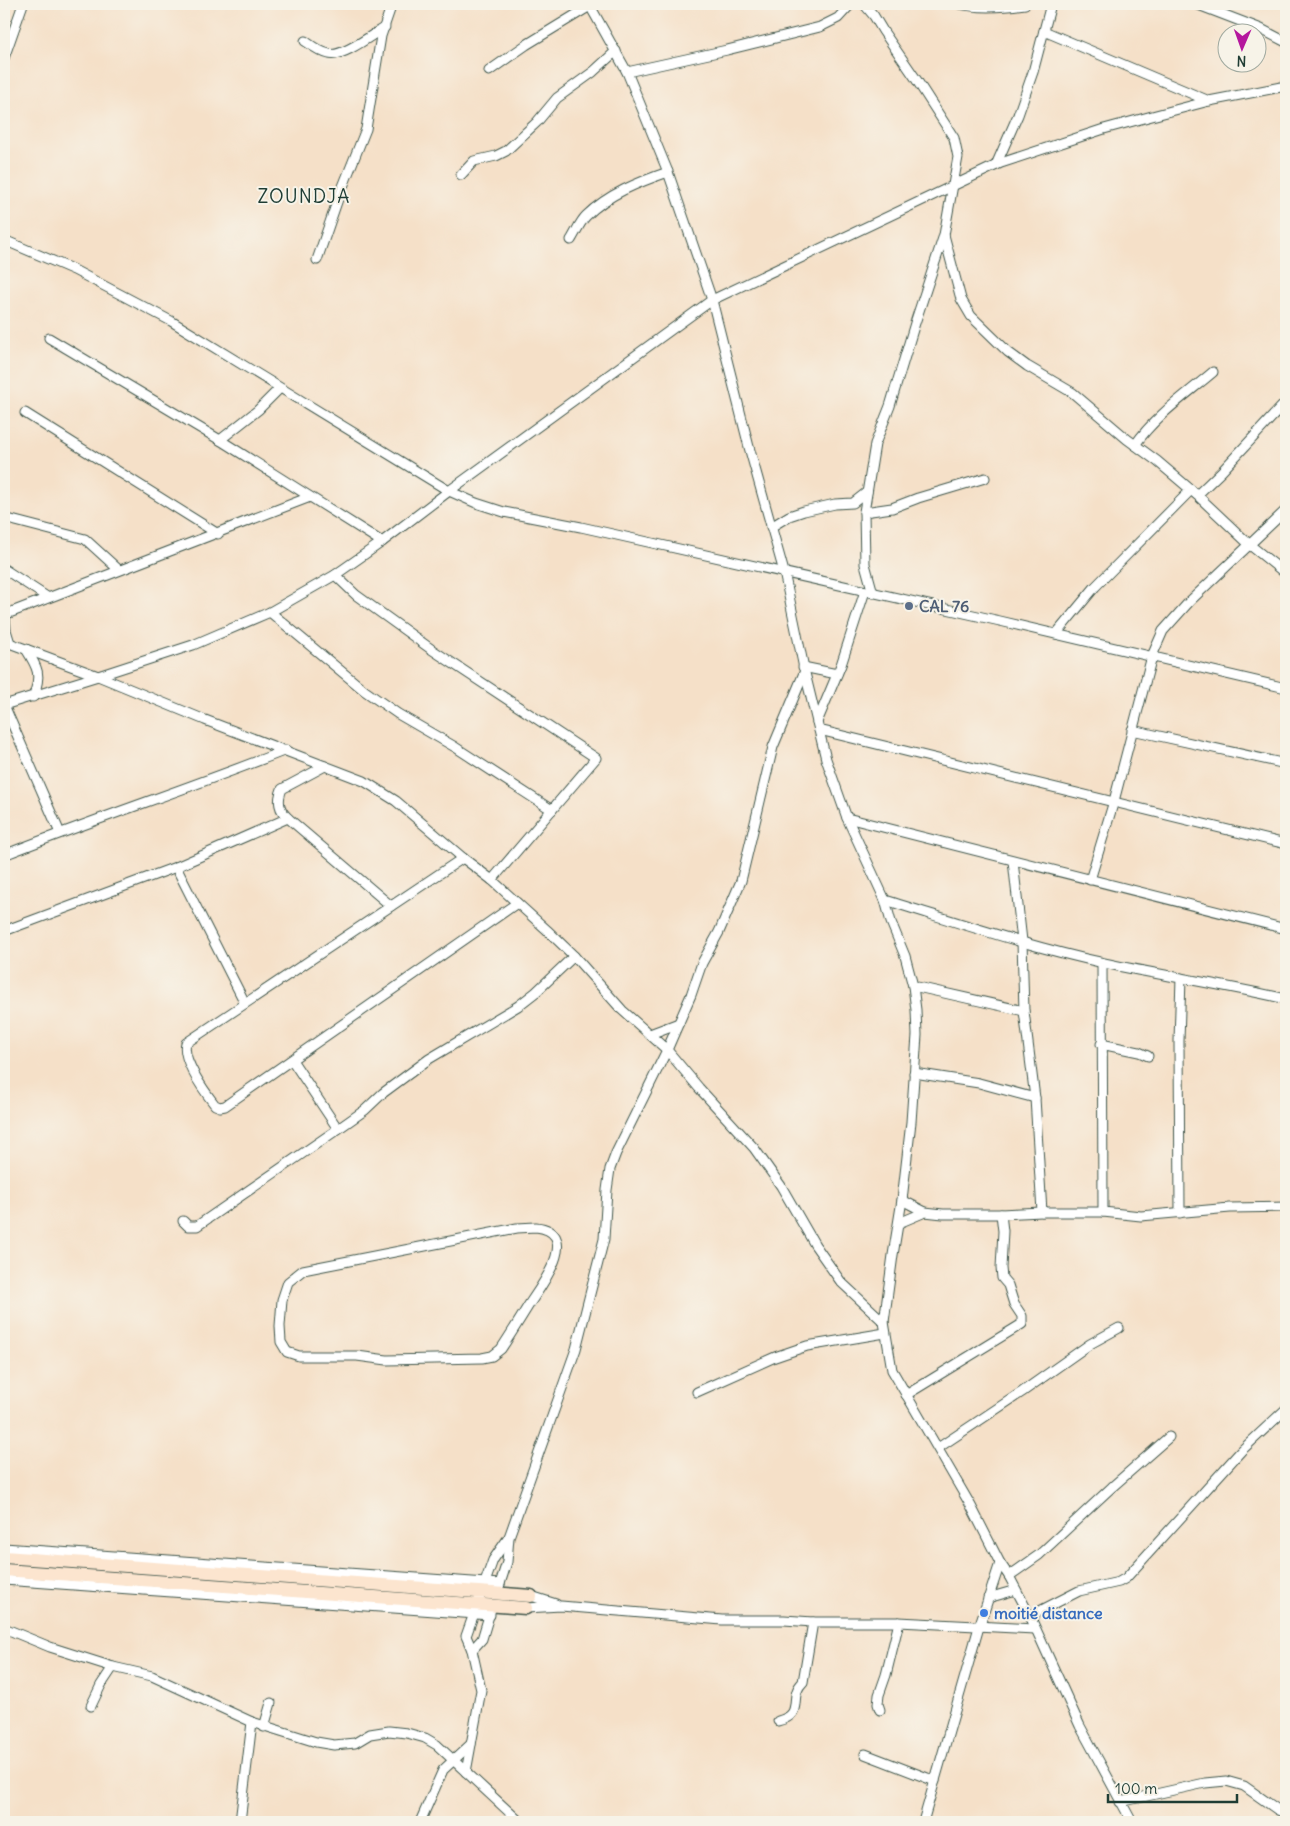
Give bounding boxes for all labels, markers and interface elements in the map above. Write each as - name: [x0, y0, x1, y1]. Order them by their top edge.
- north arrow: [1218, 22, 1268, 72]
- text: N: [1236, 52, 1247, 70]
- district label: ZOUNDJA: [257, 184, 351, 208]
- place label: CAL 76: [919, 596, 969, 616]
- marker: CAL 76: [903, 600, 915, 612]
- place label: moitié distance: [994, 1603, 1103, 1623]
- marker: moitié distance: [978, 1607, 990, 1619]
- scale bar: [1108, 1771, 1236, 1803]
- text: 100 m: [1115, 1779, 1157, 1798]

